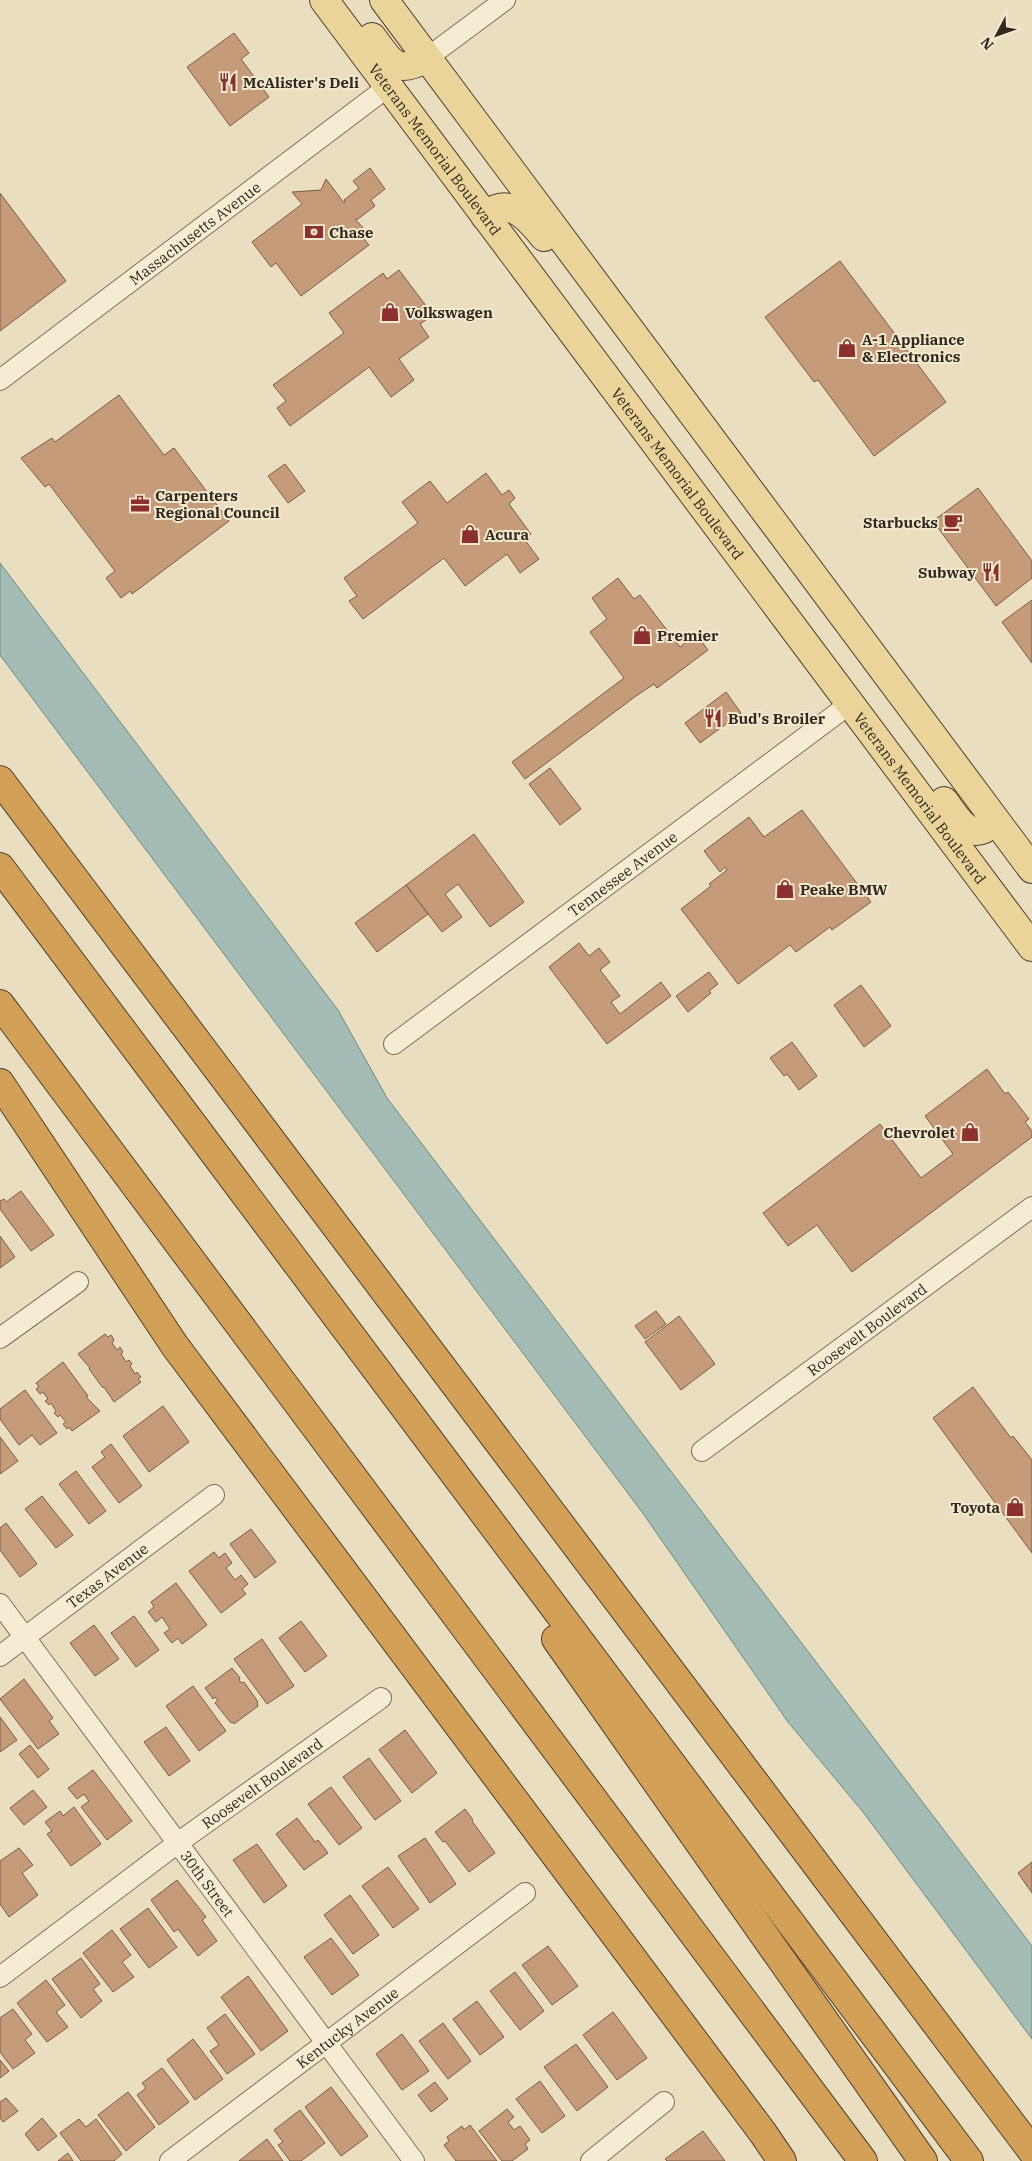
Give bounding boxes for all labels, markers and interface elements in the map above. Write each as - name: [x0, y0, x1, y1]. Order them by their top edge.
- north arrow: [972, 10, 1022, 60]
- text: N: [977, 33, 998, 54]
- street label: Veterans Memorial Boulevard: [365, 59, 506, 239]
- restaurant icon: McAlister's Deli: [217, 71, 239, 93]
- place label: McAlister's Deli: [243, 73, 359, 92]
- street label: Massachusetts Avenue: [125, 177, 264, 289]
- bank icon: Chase: [303, 221, 325, 243]
- place label: Chase: [329, 223, 373, 242]
- shop icon: Volkswagen: [379, 301, 401, 323]
- place label: Volkswagen: [405, 303, 493, 322]
- place label: A-1 Appliance & Electronics: [862, 330, 965, 366]
- shop icon: A-1 Appliance & Electronics: [836, 337, 858, 359]
- street label: Veterans Memorial Boulevard: [608, 384, 748, 563]
- place label: Carpenters Regional Council: [155, 486, 280, 522]
- office icon: Carpenters Regional Council: [129, 493, 151, 515]
- cafe icon: Starbucks: [942, 511, 964, 533]
- place label: Starbucks: [863, 513, 938, 532]
- shop icon: Acura: [459, 523, 481, 545]
- place label: Acura: [485, 525, 529, 544]
- restaurant icon: Subway: [980, 561, 1002, 583]
- place label: Subway: [918, 563, 976, 582]
- shop icon: Premier: [631, 624, 653, 646]
- place label: Premier: [657, 626, 719, 645]
- restaurant icon: Bud's Broiler: [702, 707, 724, 729]
- street label: Veterans Memorial Boulevard: [850, 708, 991, 887]
- place label: Bud's Broiler: [728, 709, 826, 728]
- street label: Tennessee Avenue: [564, 827, 681, 920]
- shop icon: Peake BMW: [774, 878, 796, 900]
- place label: Peake BMW: [800, 880, 888, 899]
- shop icon: Chevrolet: [959, 1121, 981, 1143]
- place label: Chevrolet: [883, 1123, 955, 1142]
- street label: Roosevelt Boulevard: [803, 1279, 930, 1379]
- shop icon: Toyota: [1004, 1496, 1026, 1518]
- place label: Toyota: [950, 1498, 1000, 1517]
- street label: Texas Avenue: [63, 1539, 152, 1612]
- street label: Roosevelt Boulevard: [198, 1733, 326, 1832]
- street label: 30th Street: [177, 1846, 239, 1920]
- street label: Kentucky Avenue: [292, 1983, 402, 2072]

